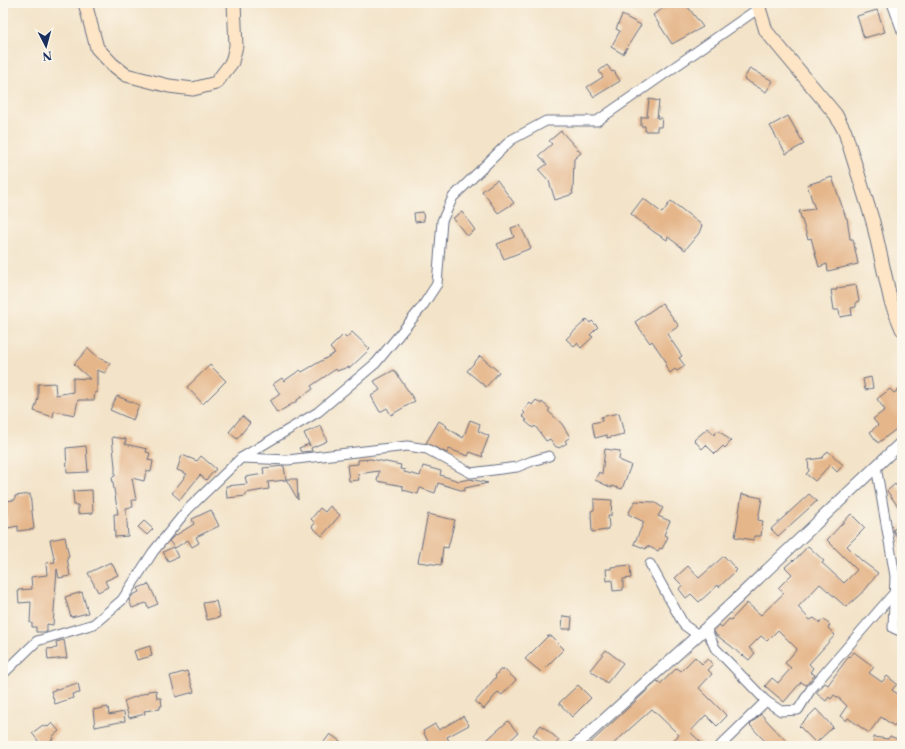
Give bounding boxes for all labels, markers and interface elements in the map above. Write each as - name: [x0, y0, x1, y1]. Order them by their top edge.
- north arrow: [26, 26, 66, 66]
- text: N: [41, 48, 53, 63]

